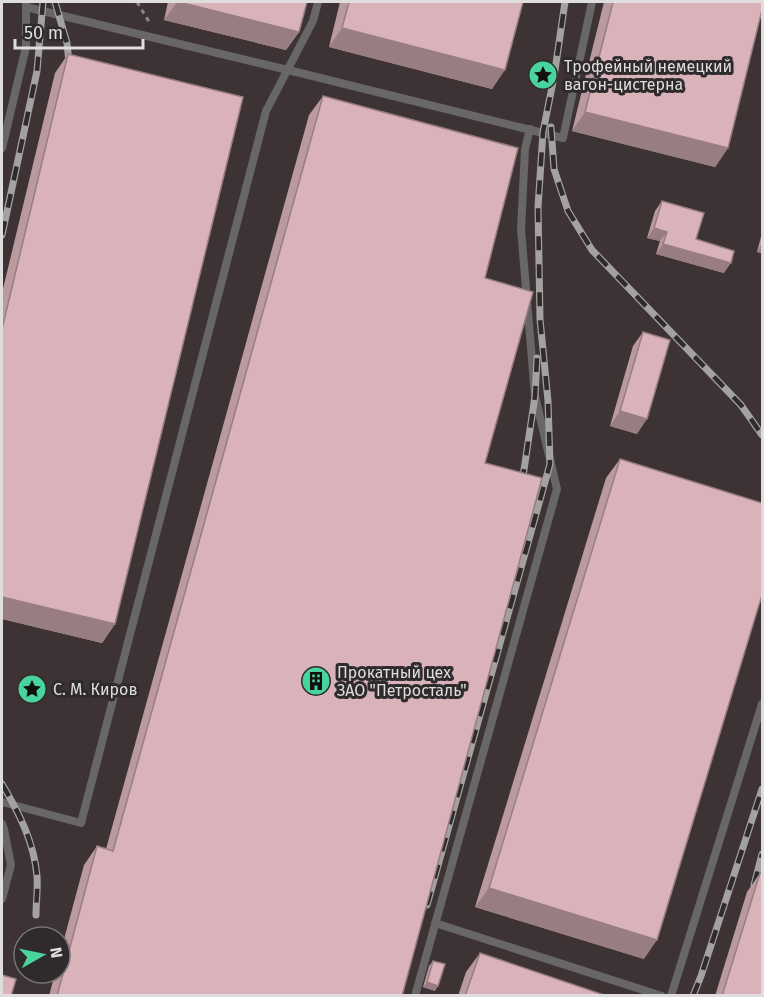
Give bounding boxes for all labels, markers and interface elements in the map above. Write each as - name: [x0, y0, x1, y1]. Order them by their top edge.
- scale bar: [15, 12, 142, 50]
- text: 50 m: [24, 22, 63, 44]
- place label: Трофейный немецкий вагон-цистерна: [564, 57, 732, 94]
- place icon: Трофейный немецкий вагон-цистерна: [527, 59, 559, 91]
- place label: Прокатный цех ЗАО "Петросталь": [337, 663, 467, 700]
- building icon: Прокатный цех ЗАО "Петросталь": [300, 665, 332, 697]
- place icon: С. М. Киров: [16, 673, 48, 705]
- place label: С. М. Киров: [53, 680, 137, 699]
- north arrow: [12, 925, 72, 985]
- text: N: [46, 946, 67, 959]

